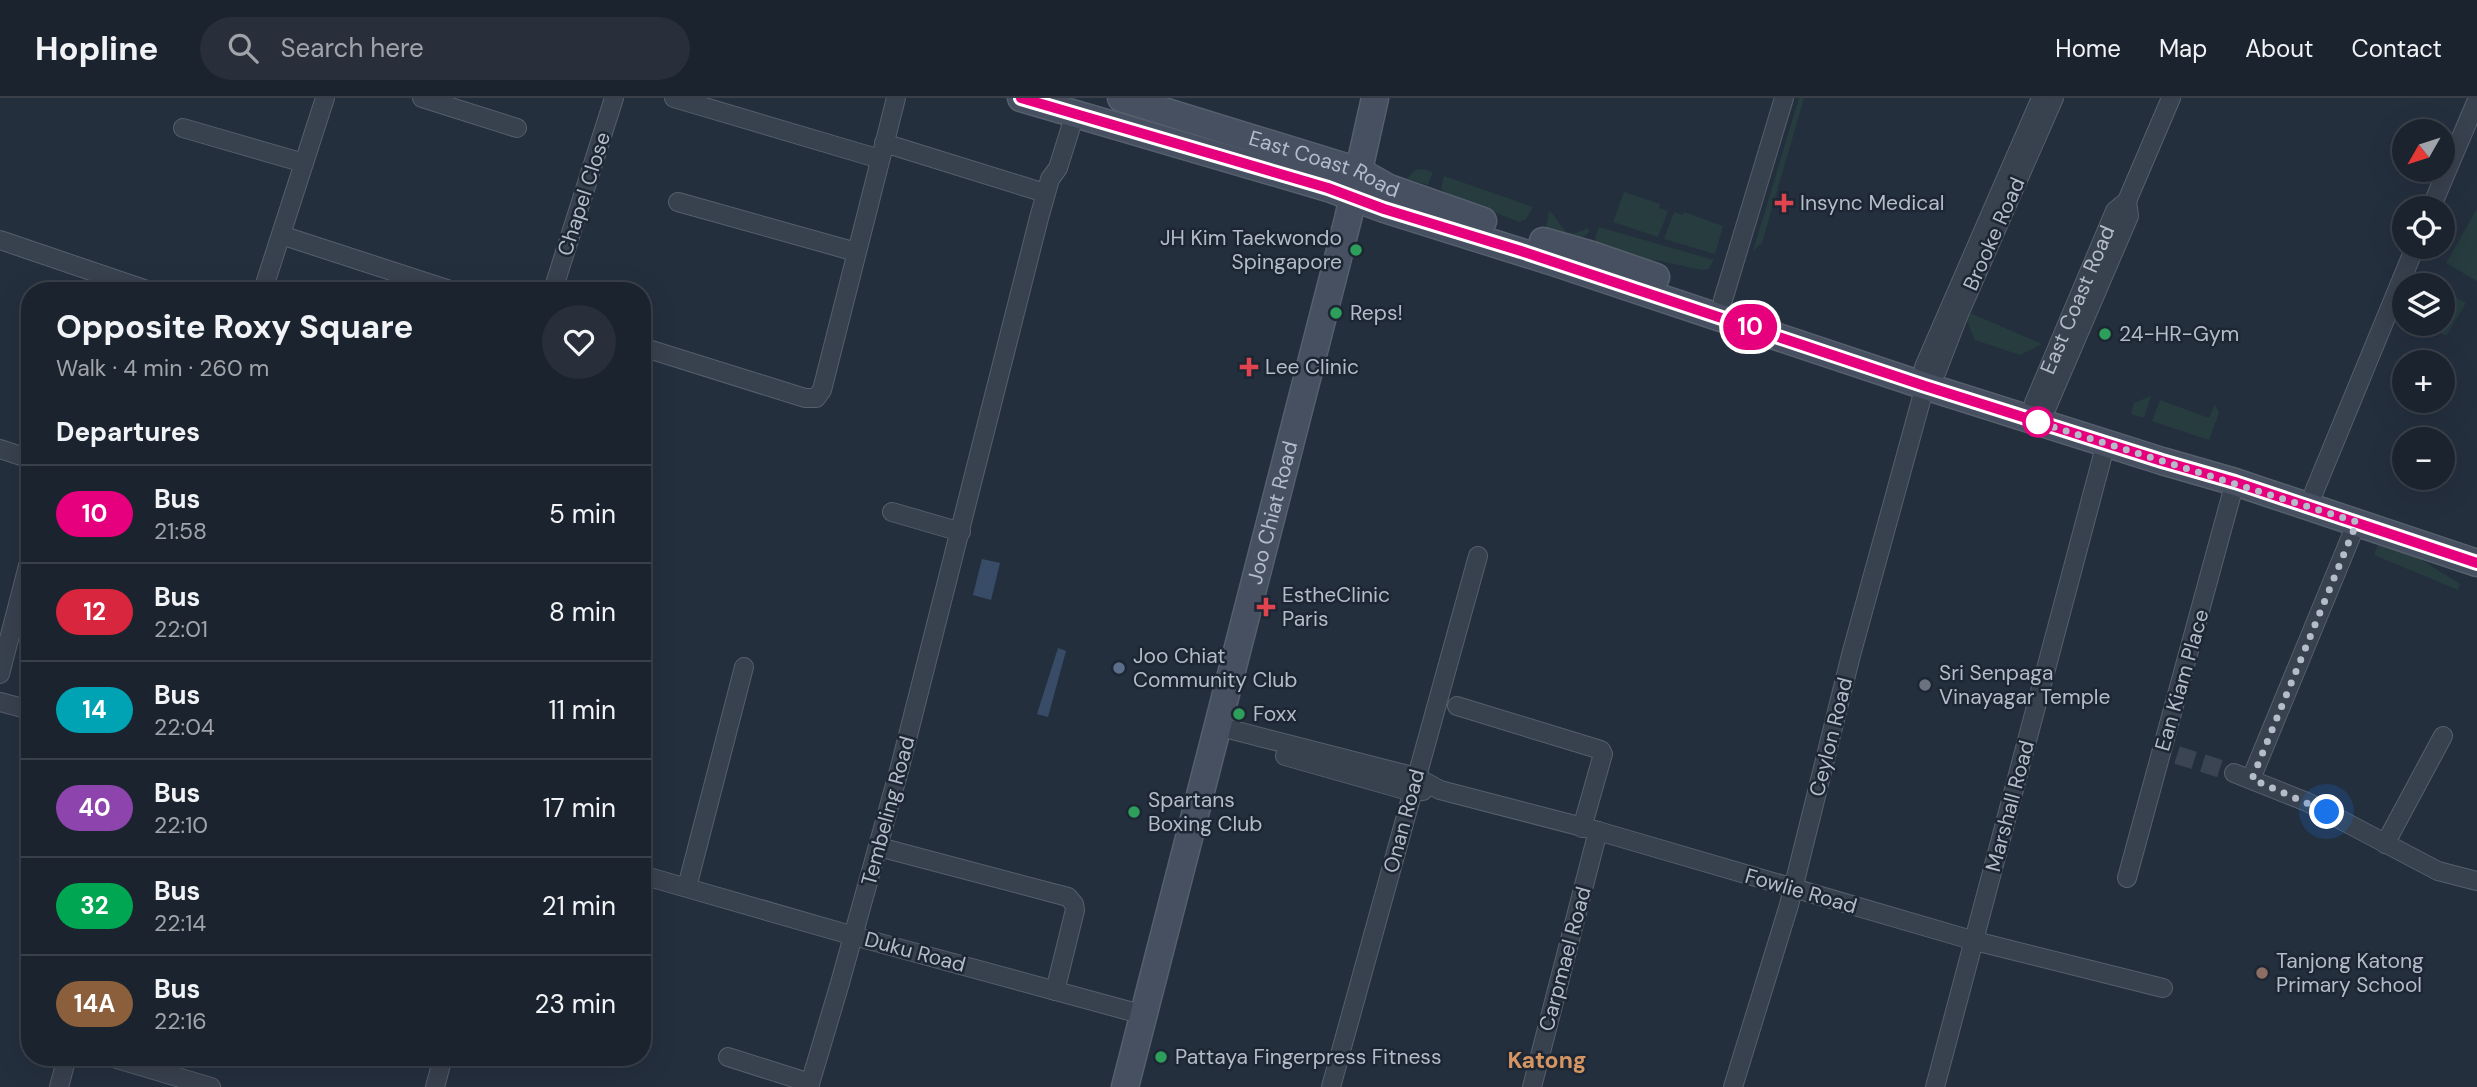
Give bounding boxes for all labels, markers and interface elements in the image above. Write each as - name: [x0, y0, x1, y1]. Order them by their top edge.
- search box: [200, 17, 690, 80]
- text: Hopline: [35, 27, 158, 70]
- icon: search: [224, 29, 262, 67]
- text: Search here: [280, 31, 424, 65]
- text: Home: [2055, 33, 2121, 64]
- text: Map: [2159, 33, 2207, 64]
- text: About: [2245, 33, 2314, 64]
- text: Contact: [2352, 33, 2442, 64]
- north arrow: [2392, 119, 2455, 182]
- map controls: [2392, 119, 2455, 490]
- street label: East Coast Road: [1245, 124, 1403, 205]
- street label: Chapel Close: [551, 128, 617, 259]
- street label: Brooke Road: [1957, 173, 2031, 295]
- place label: Insync Medical: [1800, 189, 1944, 217]
- marker: Insync Medical: [1774, 193, 1794, 213]
- button: locate: [2392, 196, 2455, 259]
- street label: East Coast Road: [2034, 221, 2121, 379]
- place label: JH Kim Taekwondo Spingapore: [1160, 224, 1342, 276]
- marker: JH Kim Taekwondo Spingapore: [1348, 242, 1364, 258]
- button: layers: [2392, 273, 2455, 336]
- place label: Reps!: [1350, 299, 1403, 327]
- line badge: 10: [1718, 304, 1782, 350]
- text: Opposite Roxy Square: [56, 305, 413, 348]
- button: heart: [542, 305, 616, 379]
- marker: Reps!: [1328, 305, 1344, 321]
- text: 10: [1737, 311, 1763, 342]
- place label: 24-HR-Gym: [2119, 320, 2239, 348]
- marker: 24-HR-Gym: [2097, 326, 2113, 342]
- button: +: [2392, 350, 2455, 413]
- text: Walk · 4 min · 260 m: [56, 353, 269, 383]
- place label: Lee Clinic: [1265, 353, 1359, 381]
- marker: Lee Clinic: [1239, 357, 1259, 377]
- unlabelled marker: [2023, 407, 2053, 437]
- text: Departures: [56, 415, 200, 449]
- button: −: [2392, 427, 2455, 490]
- street label: Joo Chiat Road: [1241, 438, 1304, 587]
- text: Bus: [154, 482, 200, 516]
- text: 5 min: [549, 497, 616, 531]
- text: 10: [82, 498, 107, 529]
- text: 21:58: [154, 516, 207, 546]
- text: Bus: [154, 580, 200, 614]
- place label: EstheClinic Paris: [1282, 581, 1390, 633]
- text: 8 min: [549, 595, 616, 629]
- text: 12: [83, 596, 106, 627]
- marker: EstheClinic Paris: [1256, 597, 1276, 617]
- street label: Ean Kiam Place: [2148, 606, 2216, 754]
- text: 22:01: [154, 614, 208, 644]
- place label: Joo Chiat Community Club: [1133, 642, 1297, 694]
- place label: Sri Senpaga Vinayagar Temple: [1939, 659, 2111, 711]
- marker: Joo Chiat Community Club: [1111, 660, 1127, 676]
- street label: Ceylon Road: [1803, 674, 1859, 800]
- marker: Sri Senpaga Vinayagar Temple: [1917, 677, 1933, 693]
- text: Bus: [154, 678, 200, 712]
- text: 11 min: [549, 693, 616, 727]
- text: 14: [82, 694, 107, 725]
- place label: Foxx: [1253, 700, 1297, 728]
- marker: Foxx: [1231, 706, 1247, 722]
- text: 22:04: [154, 712, 215, 742]
- street label: Tembeling Road: [855, 733, 921, 889]
- street label: Marshall Road: [1979, 737, 2041, 875]
- street label: Onan Road: [1377, 766, 1431, 876]
- text: Bus: [154, 776, 200, 810]
- place label: Spartans Boxing Club: [1148, 786, 1262, 838]
- text: 17 min: [543, 791, 616, 825]
- text: 40: [78, 792, 111, 823]
- your location: [2309, 794, 2344, 829]
- marker: Spartans Boxing Club: [1126, 804, 1142, 820]
- text: 22:10: [154, 810, 208, 840]
- street label: Fowlie Road: [1742, 862, 1860, 920]
- text: Bus: [154, 874, 200, 908]
- street label: Carpmael Road: [1532, 884, 1598, 1034]
- text: 21 min: [542, 889, 616, 923]
- text: 32: [80, 890, 109, 921]
- text: 22:14: [154, 908, 206, 938]
- street label: Duku Road: [861, 925, 969, 979]
- place label: Tanjong Katong Primary School: [2276, 947, 2424, 999]
- marker: Tanjong Katong Primary School: [2254, 965, 2270, 981]
- text: Bus: [154, 972, 200, 1006]
- text: 23 min: [534, 987, 616, 1021]
- text: 14A: [74, 988, 115, 1019]
- text: 22:16: [154, 1006, 207, 1036]
- place label: Pattaya Fingerpress Fitness: [1175, 1043, 1441, 1071]
- district label: Katong: [1507, 1045, 1587, 1075]
- marker: Pattaya Fingerpress Fitness: [1153, 1049, 1169, 1065]

